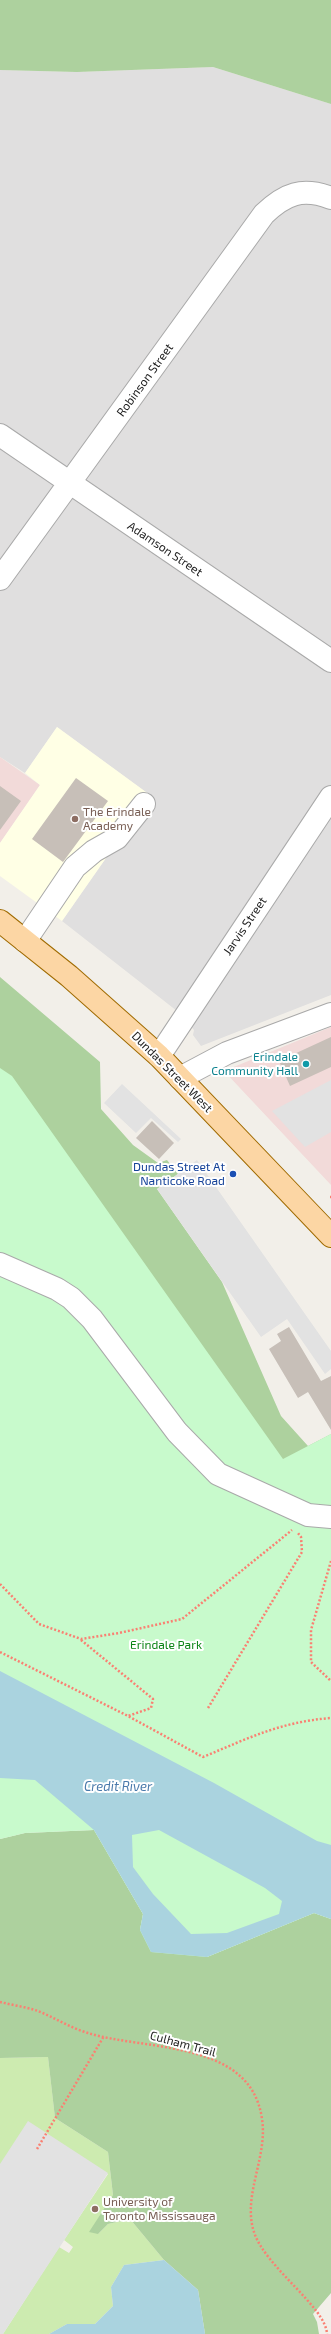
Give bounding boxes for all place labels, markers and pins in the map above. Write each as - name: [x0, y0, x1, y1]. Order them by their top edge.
- place label: The Erindale Academy: [83, 805, 151, 833]
- marker: The Erindale Academy: [70, 814, 80, 824]
- place label: Erindale Community Hall: [211, 1050, 298, 1078]
- marker: Erindale Community Hall: [301, 1059, 311, 1069]
- place label: Dundas Street At Nanticoke Road: [133, 1160, 225, 1188]
- marker: Dundas Street At Nanticoke Road: [228, 1169, 238, 1179]
- place label: University of Toronto Mississauga: [103, 2195, 215, 2223]
- marker: University of Toronto Mississauga: [90, 2204, 100, 2214]

